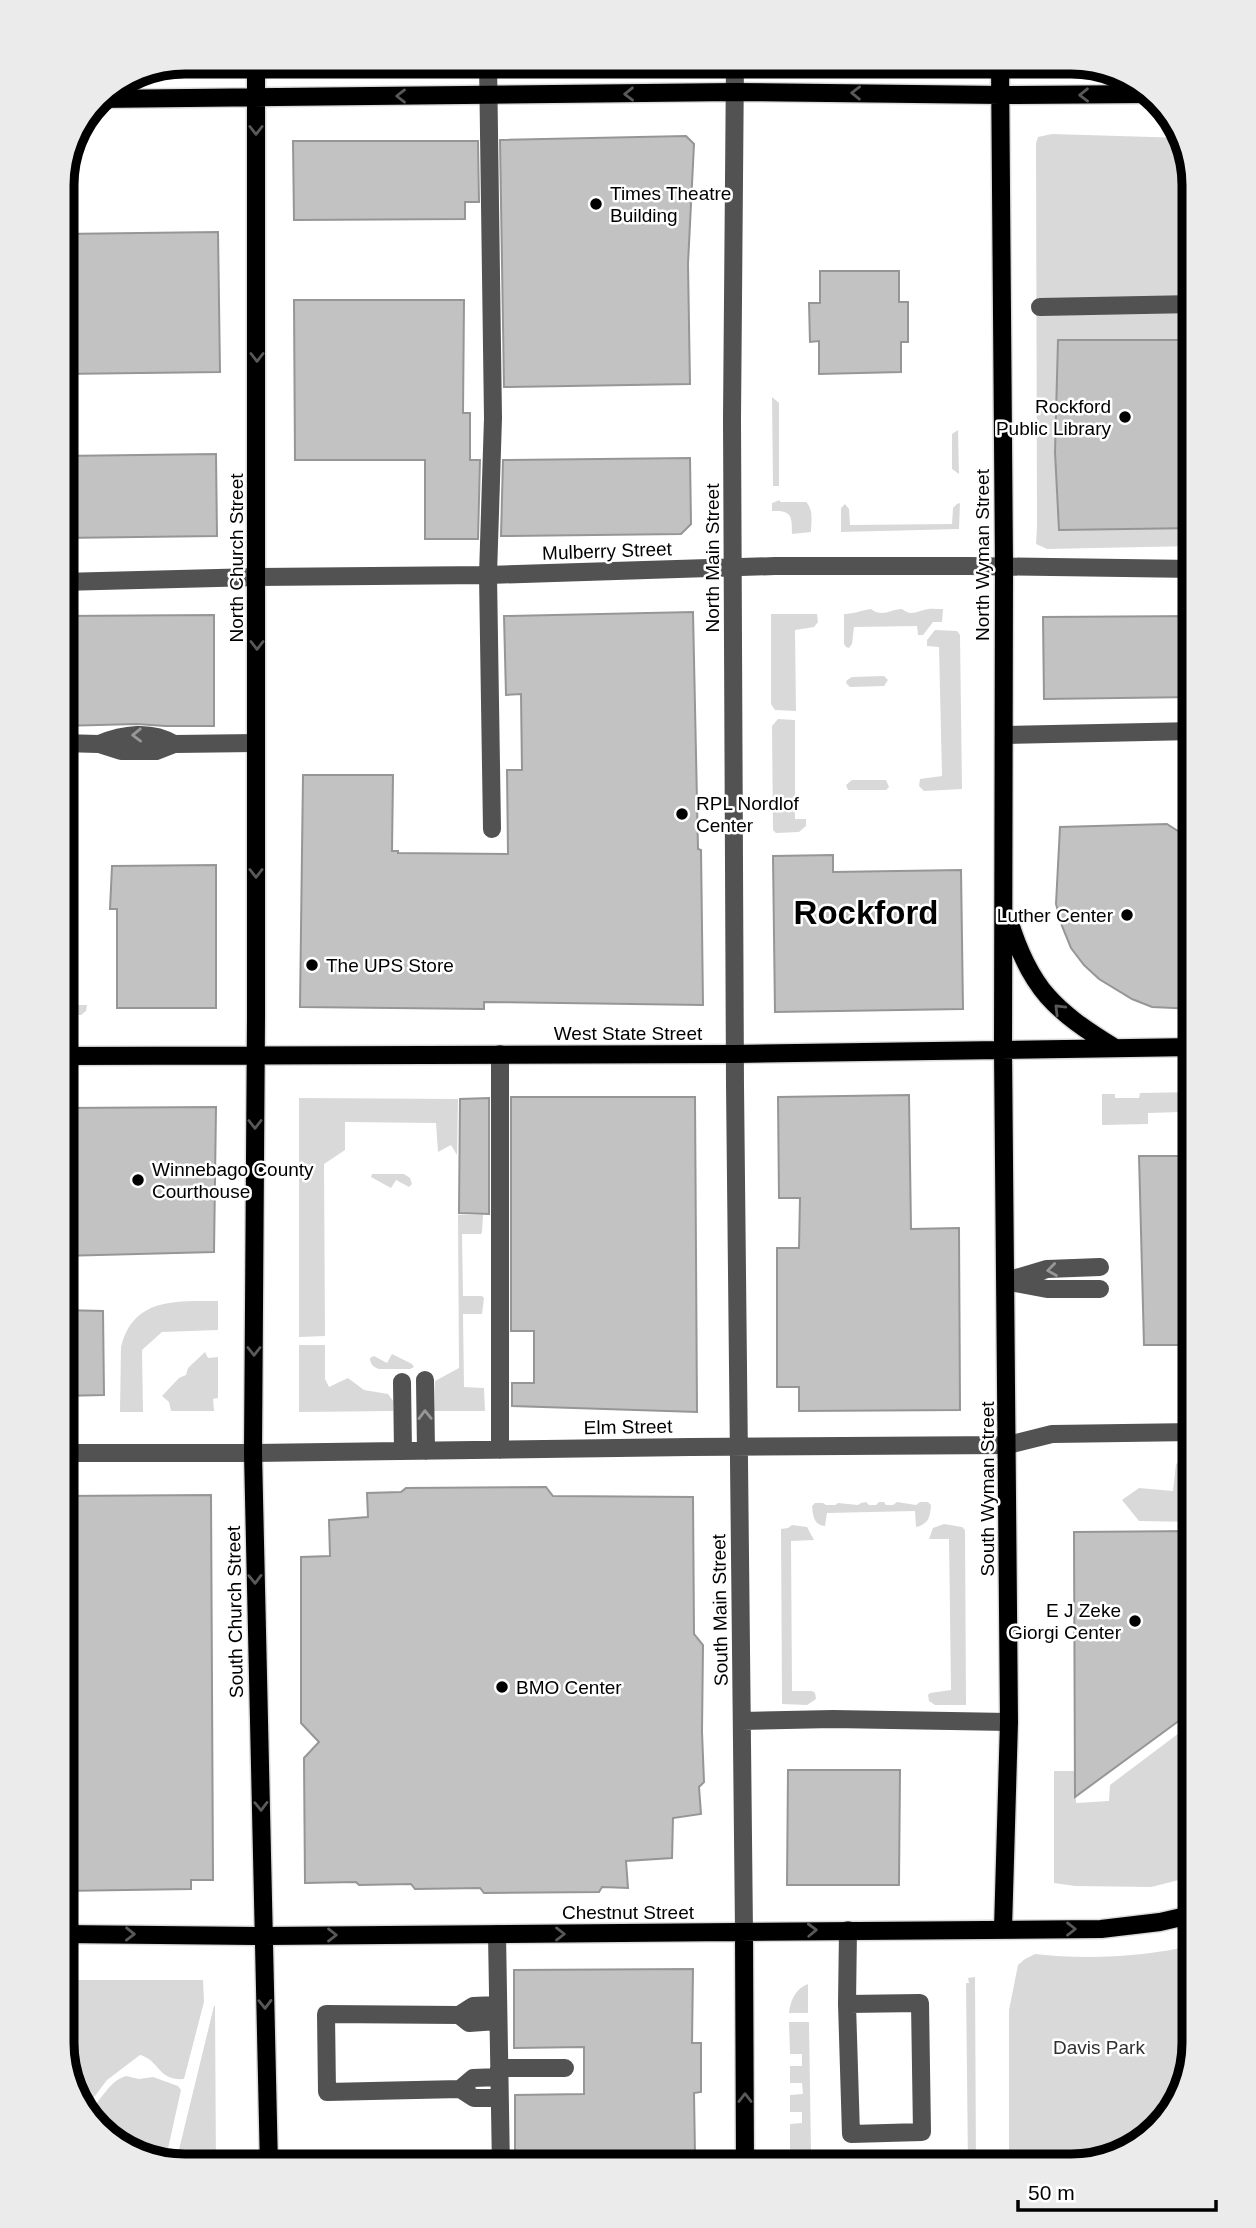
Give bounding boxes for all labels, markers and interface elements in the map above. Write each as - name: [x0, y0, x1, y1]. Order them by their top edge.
- one-way arrow: [623, 86, 634, 101]
- one-way arrow: [850, 86, 861, 101]
- one-way arrow: [1078, 87, 1089, 102]
- one-way arrow: [395, 88, 406, 104]
- one-way arrow: [248, 125, 264, 135]
- place label: Times Theatre Building: [610, 183, 731, 226]
- marker: Times Theatre Building: [588, 196, 604, 212]
- one-way arrow: [249, 352, 265, 363]
- place label: Rockford Public Library: [996, 396, 1111, 439]
- marker: Rockford Public Library: [1117, 409, 1133, 425]
- street label: North Wyman Street: [972, 468, 993, 641]
- street label: North Church Street: [226, 473, 247, 642]
- street label: North Main Street: [702, 483, 723, 632]
- street label: Mulberry Street: [542, 538, 673, 564]
- one-way arrow: [249, 641, 265, 651]
- one-way arrow: [131, 727, 142, 743]
- place label: RPL Nordlof Center: [696, 793, 800, 836]
- marker: RPL Nordlof Center: [674, 806, 690, 822]
- one-way arrow: [248, 868, 264, 879]
- district label: Rockford: [794, 894, 938, 931]
- place label: Luther Center: [997, 905, 1114, 926]
- marker: Luther Center: [1119, 907, 1135, 923]
- place label: The UPS Store: [326, 955, 454, 976]
- marker: The UPS Store: [304, 957, 320, 973]
- one-way arrow: [1055, 1004, 1068, 1017]
- street label: West State Street: [554, 1023, 703, 1044]
- one-way arrow: [247, 1119, 263, 1130]
- place label: Winnebago County Courthouse: [152, 1159, 314, 1202]
- marker: Winnebago County Courthouse: [130, 1172, 146, 1188]
- one-way arrow: [1046, 1262, 1058, 1277]
- one-way arrow: [246, 1347, 262, 1357]
- street label: South Wyman Street: [977, 1401, 998, 1577]
- one-way arrow: [417, 1410, 433, 1420]
- street label: Elm Street: [583, 1416, 673, 1438]
- street label: South Church Street: [223, 1525, 247, 1698]
- street label: South Main Street: [708, 1533, 732, 1686]
- one-way arrow: [248, 1574, 263, 1585]
- place label: E J Zeke Giorgi Center: [1008, 1600, 1122, 1643]
- marker: E J Zeke Giorgi Center: [1127, 1613, 1143, 1629]
- place label: BMO Center: [516, 1677, 622, 1698]
- marker: BMO Center: [494, 1679, 510, 1695]
- one-way arrow: [253, 1801, 268, 1812]
- street label: Chestnut Street: [562, 1902, 695, 1923]
- one-way arrow: [1067, 1921, 1077, 1937]
- one-way arrow: [807, 1923, 818, 1938]
- one-way arrow: [555, 1926, 566, 1942]
- one-way arrow: [124, 1927, 135, 1942]
- one-way arrow: [328, 1927, 338, 1943]
- one-way arrow: [258, 1999, 273, 2010]
- park label: Davis Park: [1053, 2037, 1145, 2058]
- one-way arrow: [737, 2093, 753, 2103]
- scale bar: [1018, 2168, 1216, 2212]
- text: 50 m: [1028, 2181, 1075, 2204]

